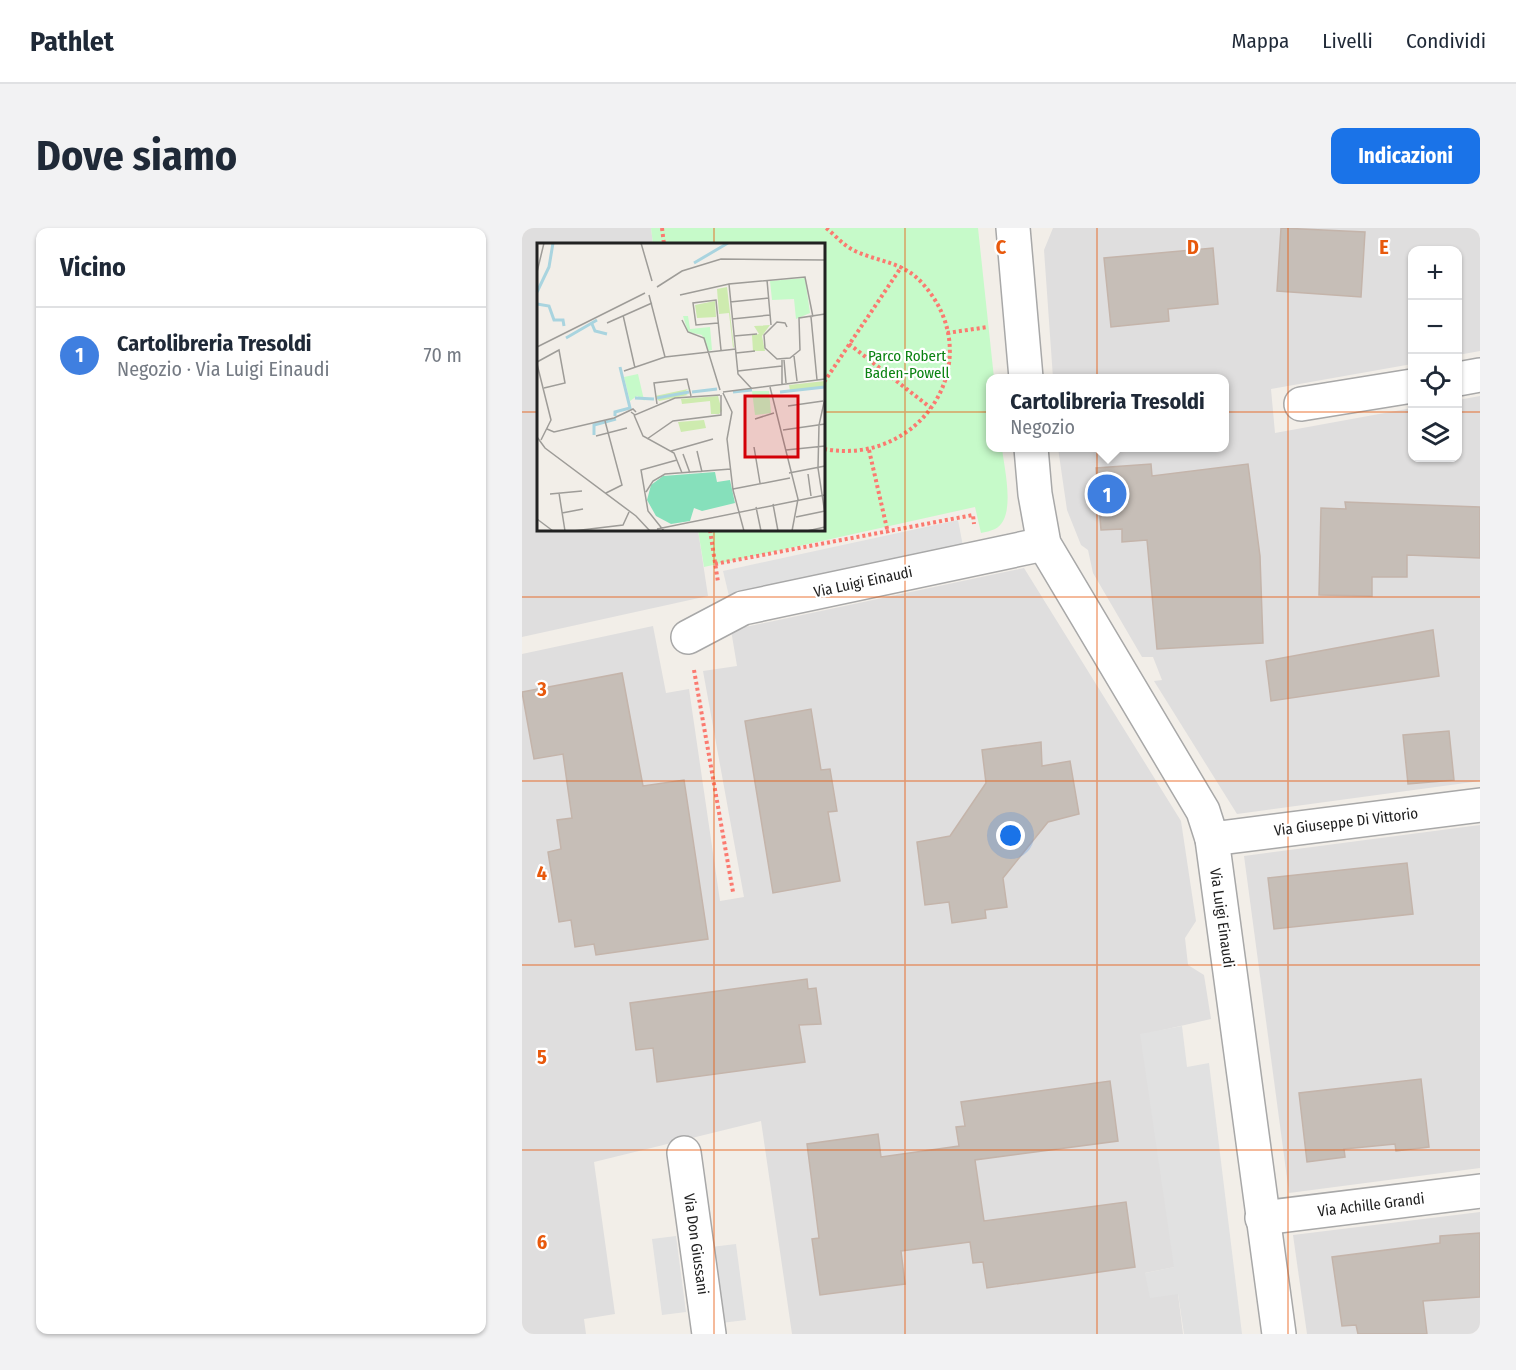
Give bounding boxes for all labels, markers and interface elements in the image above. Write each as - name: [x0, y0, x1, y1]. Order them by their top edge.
- text: Pathlet: [30, 25, 114, 58]
- text: Mappa: [1232, 28, 1289, 54]
- text: Livelli: [1322, 28, 1373, 54]
- text: Condividi: [1406, 28, 1486, 54]
- button: Indicazioni: [1331, 128, 1480, 184]
- text: Dove siamo: [36, 131, 237, 181]
- text: C: [996, 235, 1007, 259]
- text: D: [1187, 235, 1199, 259]
- text: E: [1379, 235, 1389, 259]
- inset map: [537, 243, 825, 531]
- map controls: [1408, 246, 1462, 462]
- button: +: [1408, 246, 1462, 300]
- text: Vicino: [60, 252, 126, 283]
- button: −: [1408, 300, 1462, 354]
- text: Cartolibreria Tresoldi: [117, 330, 312, 357]
- text: 1: [75, 343, 84, 367]
- text: 70 m: [424, 343, 462, 367]
- park label: Parco Robert Baden-Powell: [865, 347, 949, 382]
- button: locate: [1408, 354, 1462, 408]
- text: Negozio · Via Luigi Einaudi: [117, 357, 329, 381]
- popup: [986, 374, 1229, 452]
- text: Cartolibreria Tresoldi: [1010, 388, 1205, 415]
- button: layers: [1408, 408, 1462, 462]
- text: Negozio: [1010, 415, 1075, 439]
- pin: 1: [1088, 472, 1126, 516]
- street label: Via Luigi Einaudi: [812, 563, 914, 601]
- text: 3: [536, 677, 547, 701]
- street label: Via Giuseppe Di Vittorio: [1273, 804, 1419, 840]
- your location: [996, 821, 1025, 850]
- text: 4: [537, 861, 547, 885]
- street label: Via Luigi Einaudi: [1206, 867, 1238, 969]
- text: 5: [537, 1045, 547, 1069]
- street label: Via Achille Grandi: [1317, 1190, 1425, 1220]
- street label: Via Don Giussani: [680, 1192, 712, 1296]
- text: 6: [537, 1230, 547, 1254]

